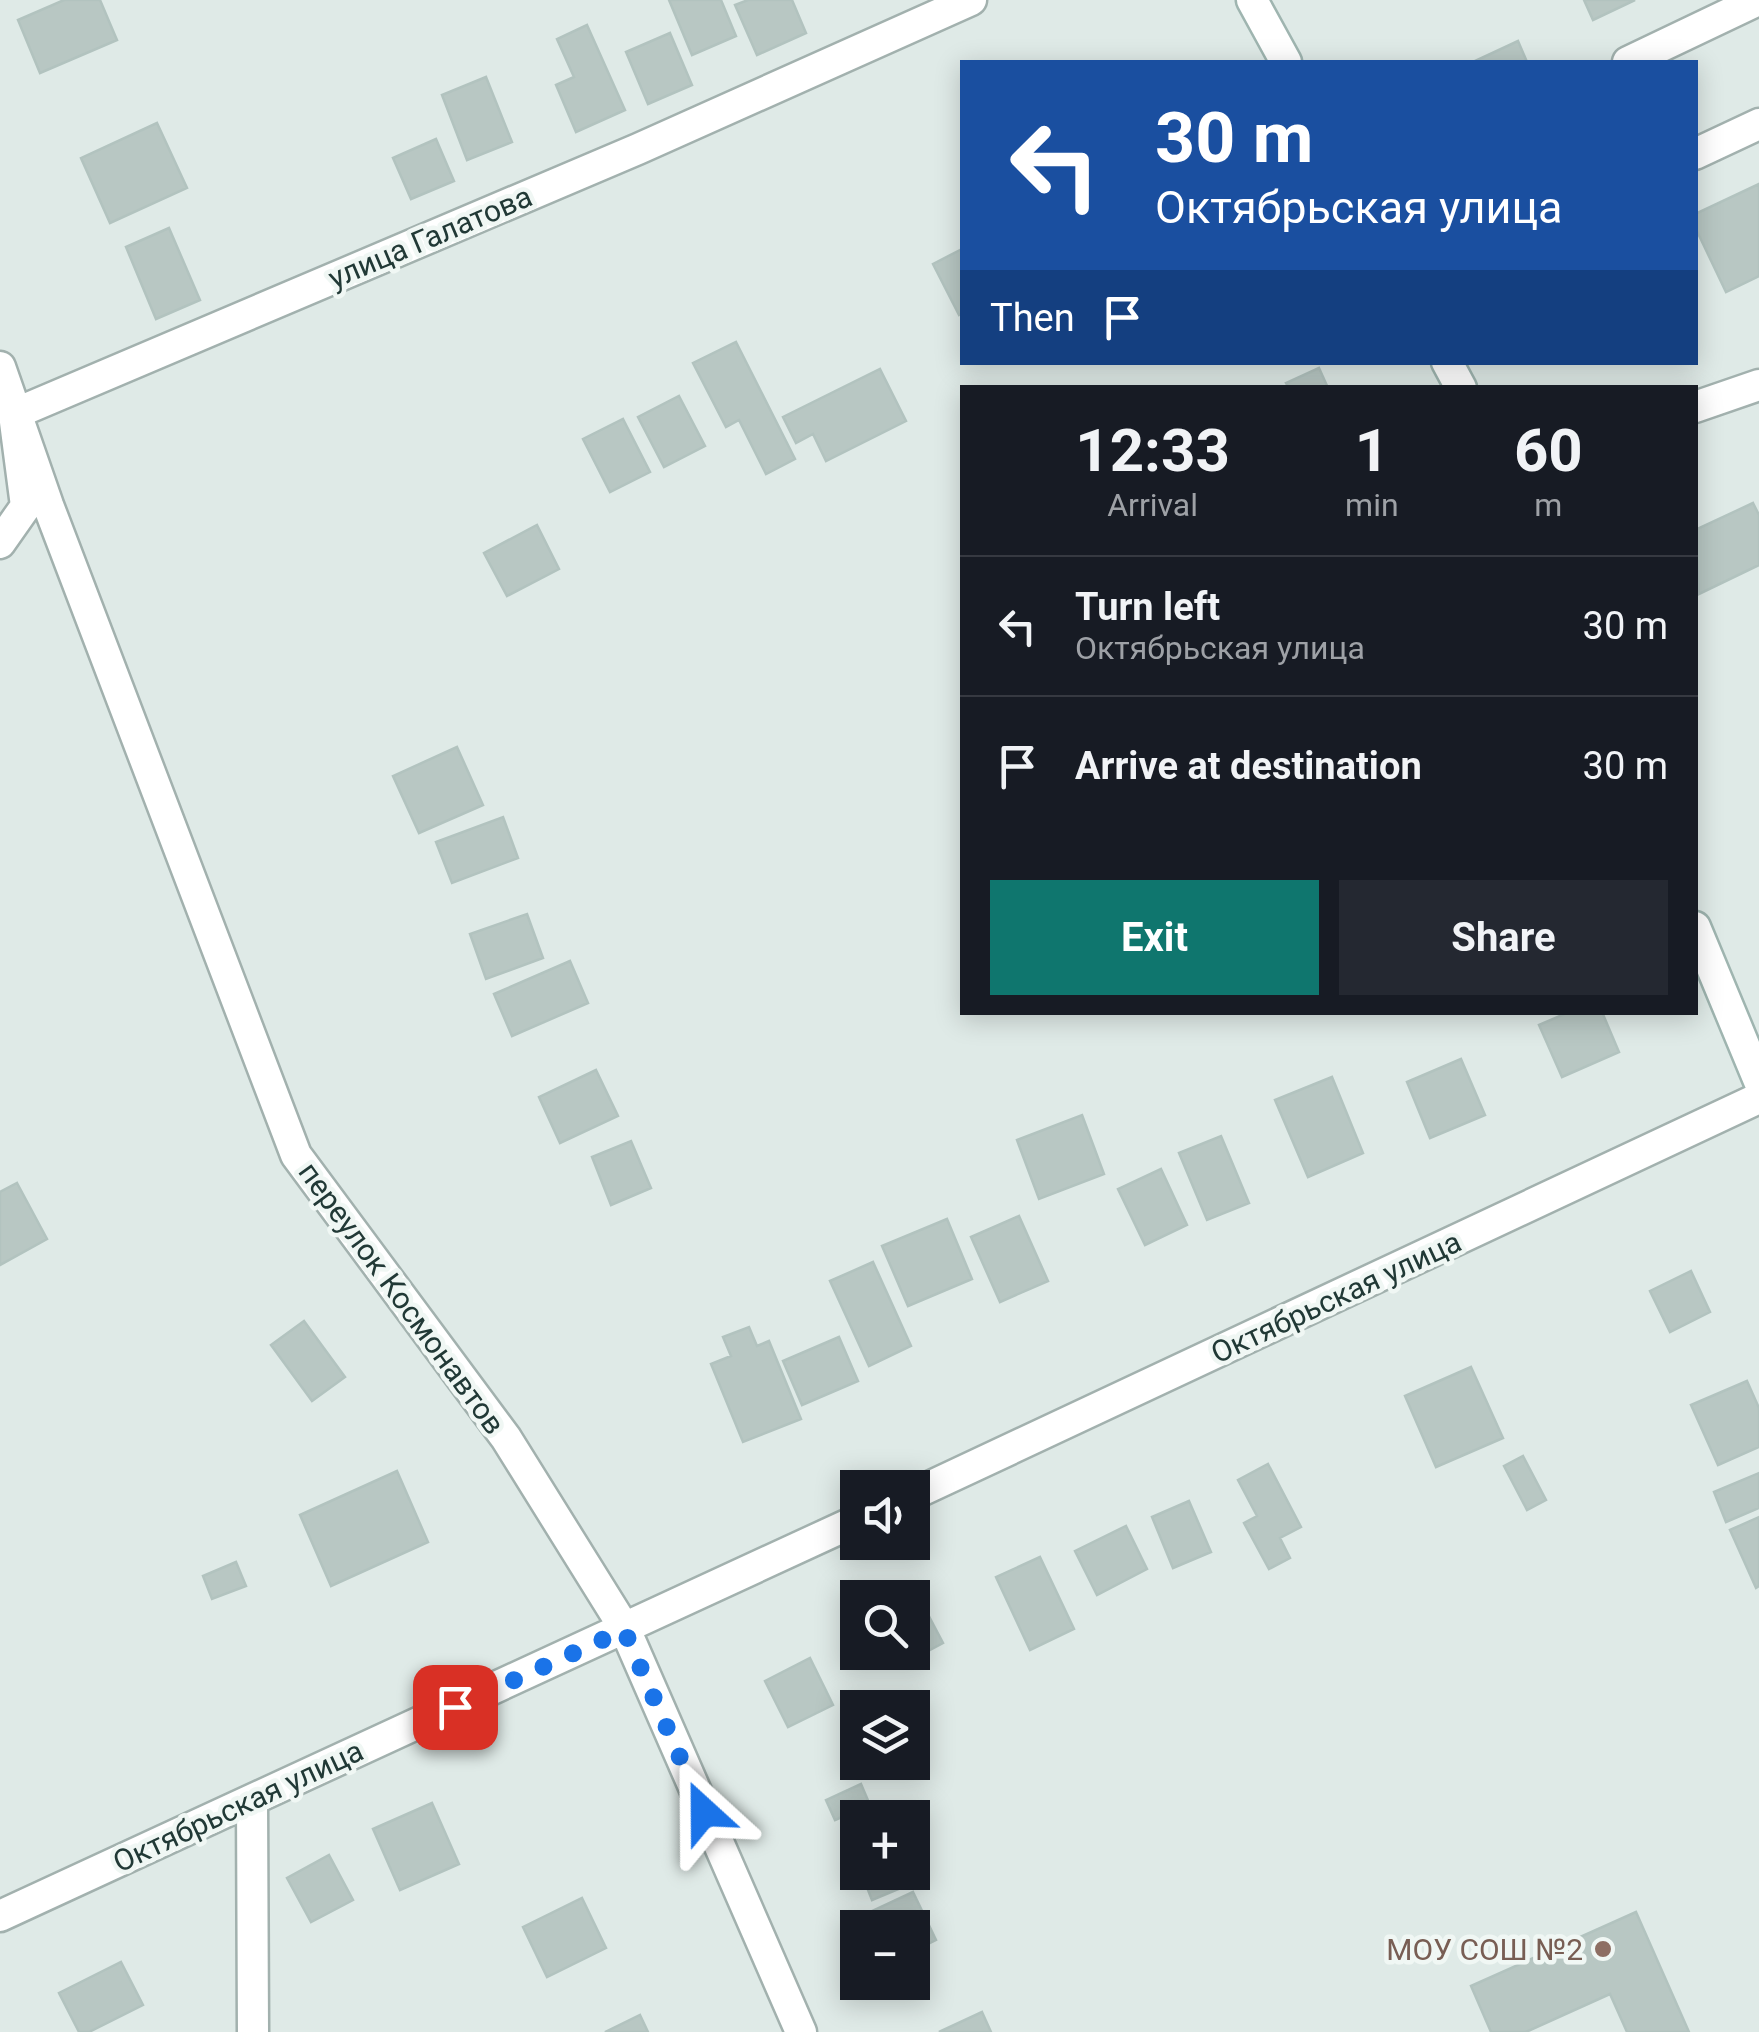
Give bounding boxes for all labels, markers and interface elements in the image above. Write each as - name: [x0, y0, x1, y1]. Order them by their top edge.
- text: 30 m: [1155, 97, 1313, 179]
- icon: left: [990, 100, 1120, 230]
- street label: улица Галатова: [323, 178, 537, 296]
- text: Октябрьская улица: [1155, 181, 1563, 234]
- icon: arrive: [1095, 290, 1150, 345]
- text: Then: [990, 296, 1075, 340]
- text: 12:33: [1075, 415, 1230, 486]
- text: 1: [1355, 415, 1389, 486]
- text: 60: [1514, 415, 1583, 486]
- text: Arrival: [1107, 486, 1198, 524]
- text: min: [1345, 486, 1399, 524]
- text: m: [1534, 486, 1562, 524]
- text: Turn left: [1075, 585, 1220, 629]
- icon: left: [990, 599, 1045, 654]
- text: 30 m: [1583, 604, 1668, 648]
- text: Октябрьская улица: [1075, 629, 1365, 667]
- icon: arrive: [990, 739, 1045, 794]
- text: Arrive at destination: [1075, 744, 1422, 788]
- text: 30 m: [1583, 744, 1668, 788]
- button: Exit: [990, 880, 1319, 995]
- button: Share: [1339, 880, 1668, 995]
- street label: переулок Космонавтов: [292, 1155, 512, 1441]
- street label: Октябрьская улица: [1205, 1224, 1467, 1370]
- map controls: [840, 1470, 930, 2000]
- button: sound: [840, 1470, 930, 1560]
- button: search: [840, 1580, 930, 1670]
- pin: [413, 1665, 498, 1750]
- icon: arrive: [428, 1680, 483, 1735]
- button: layers: [840, 1690, 930, 1780]
- street label: Октябрьская улица: [107, 1733, 369, 1879]
- position arrow: [652, 1760, 756, 1864]
- button: +: [840, 1800, 930, 1890]
- button: −: [840, 1910, 930, 2000]
- place label: МОУ СОШ №2: [1386, 1932, 1583, 1967]
- marker: МОУ СОШ №2: [1592, 1938, 1614, 1960]

